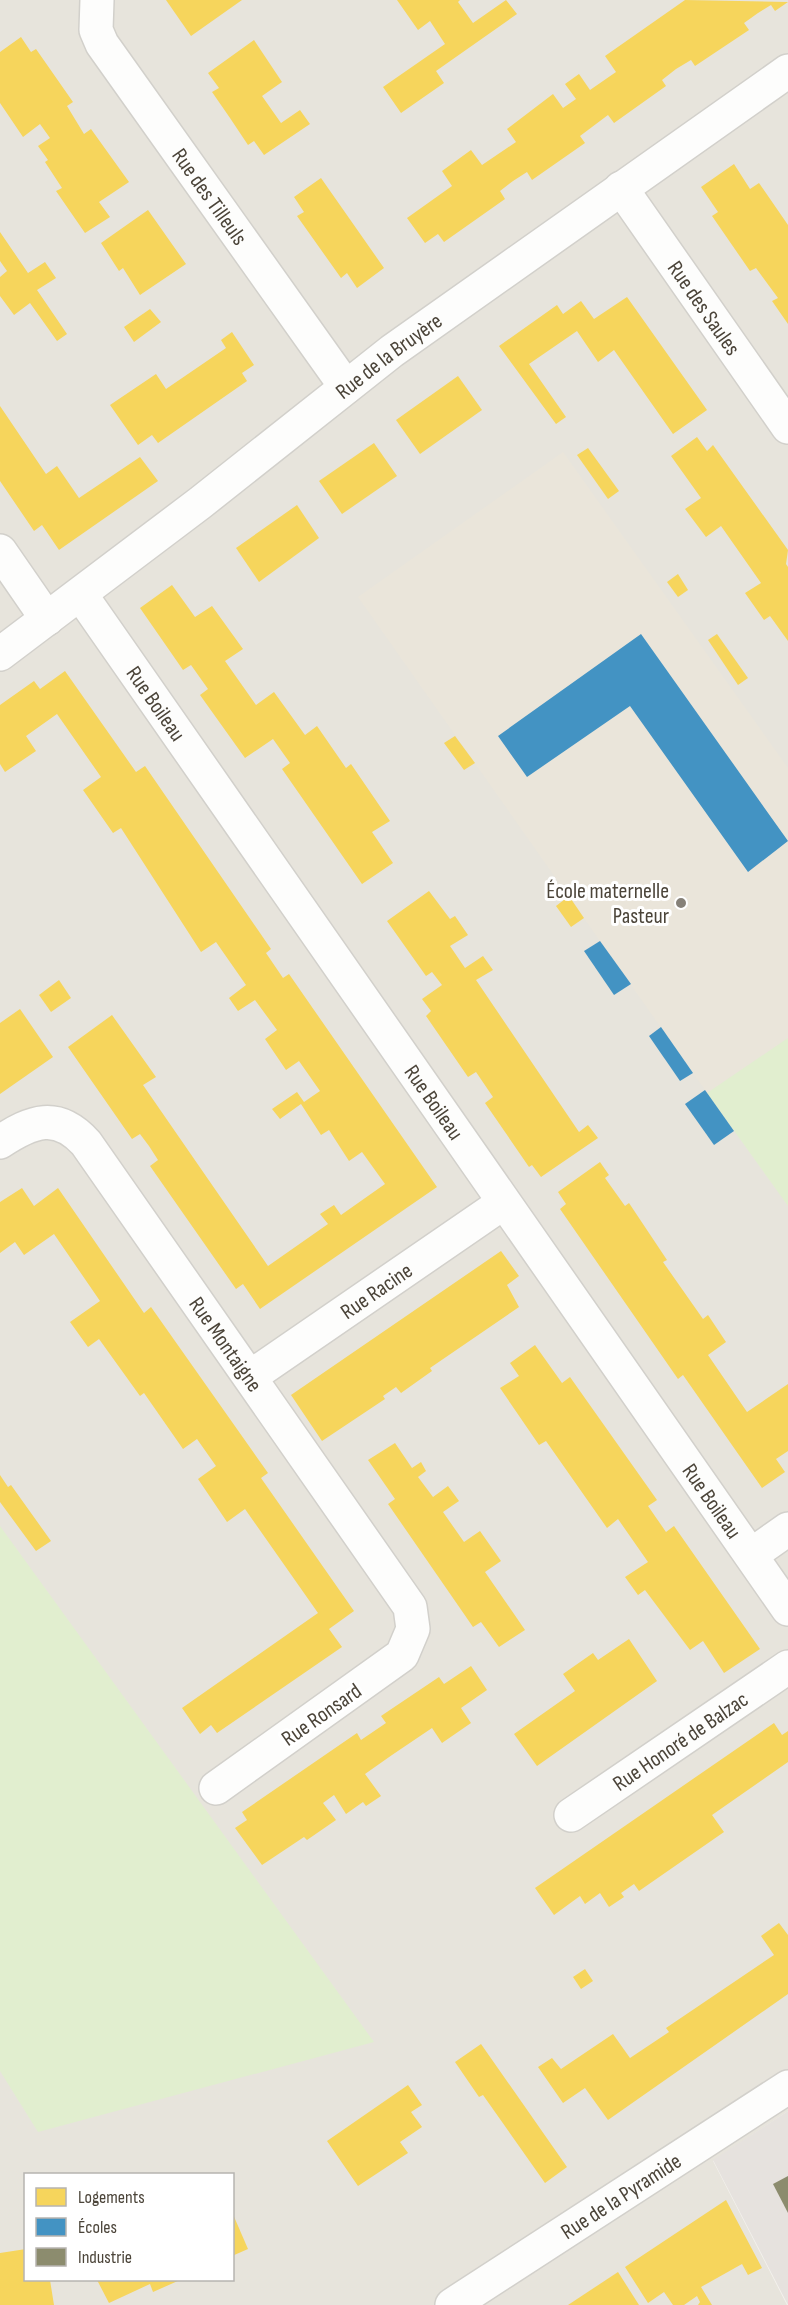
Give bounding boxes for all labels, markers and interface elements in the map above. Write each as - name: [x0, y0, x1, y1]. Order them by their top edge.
- street label: Rue des Tilleuls: [165, 143, 253, 251]
- street label: Rue des Saules: [661, 256, 746, 361]
- street label: Rue de la Bruyère: [331, 308, 448, 405]
- street label: Rue Boileau: [120, 661, 191, 747]
- place label: École maternelle Pasteur: [546, 878, 669, 930]
- marker: École maternelle Pasteur: [674, 896, 688, 910]
- street label: Rue Boileau: [398, 1060, 469, 1146]
- street label: Rue Racine: [336, 1257, 418, 1326]
- street label: Rue Montaigne: [183, 1292, 268, 1397]
- street label: Rue Boileau: [676, 1459, 747, 1544]
- street label: Rue Ronsard: [277, 1678, 367, 1753]
- street label: Rue Honoré de Balzac: [608, 1686, 754, 1798]
- street label: Rue de la Pyramide: [556, 2148, 687, 2246]
- legend: [24, 2173, 234, 2281]
- text: Logements: [78, 2187, 145, 2208]
- text: Écoles: [78, 2217, 117, 2238]
- text: Industrie: [78, 2247, 132, 2268]

